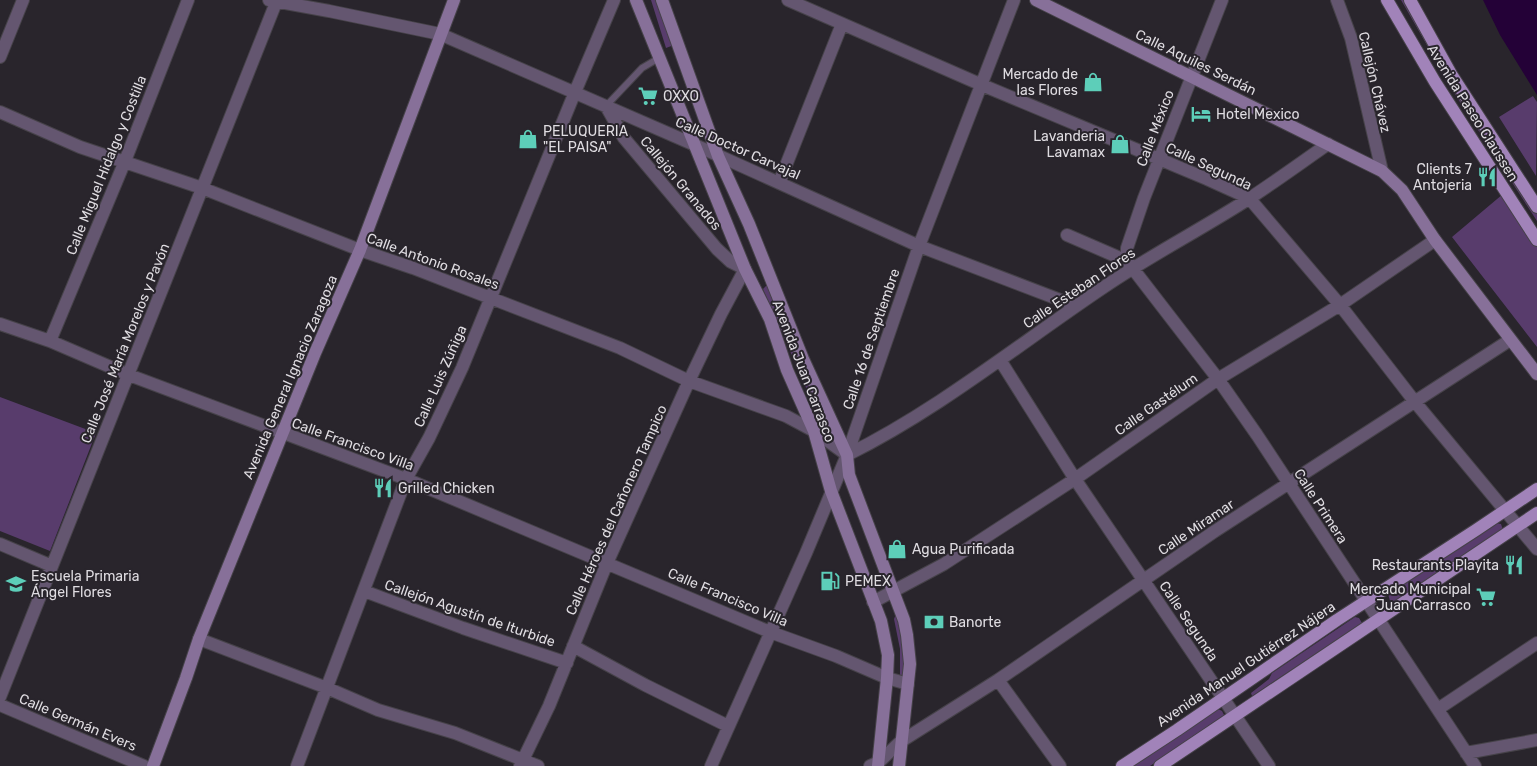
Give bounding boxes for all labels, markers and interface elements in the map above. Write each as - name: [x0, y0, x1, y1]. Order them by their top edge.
- street label: Calle Aquiles Serdán: [1133, 26, 1259, 99]
- street label: Callejón Chávez: [1355, 30, 1394, 134]
- street label: Avenida Paseo Claussen: [1423, 42, 1522, 185]
- place label: Mercado de las Flores: [1002, 66, 1078, 99]
- shop icon: Mercado de las Flores: [1082, 71, 1104, 93]
- street label: Calle Miguel Hidalgo y Costilla: [63, 73, 150, 257]
- supermarket icon: OXXO: [637, 85, 659, 107]
- street label: Calle México: [1133, 87, 1178, 169]
- place label: OXXO: [663, 88, 699, 105]
- hotel icon: Hotel Mexico: [1190, 103, 1212, 125]
- place label: Hotel Mexico: [1216, 106, 1300, 123]
- street label: Calle Doctor Carvajal: [673, 113, 803, 184]
- place label: PELUQUERIA "EL PAISA": [543, 123, 629, 156]
- shop icon: PELUQUERIA "EL PAISA": [517, 128, 539, 150]
- place label: Lavanderia Lavamax: [1033, 128, 1105, 161]
- street label: Callejón Granados: [636, 133, 725, 234]
- shop icon: Lavanderia Lavamax: [1109, 133, 1131, 155]
- street label: Calle Segunda: [1163, 139, 1255, 194]
- place label: Clients 7 Antojeria: [1413, 161, 1472, 194]
- restaurant icon: Clients 7 Antojeria: [1476, 166, 1498, 188]
- street label: Calle Antonio Rosales: [364, 230, 501, 293]
- street label: Calle José María Morelos y Pavón: [77, 241, 173, 446]
- street label: Calle Esteban Flores: [1020, 245, 1139, 332]
- street label: Calle 16 de Septiembre: [839, 266, 904, 412]
- street label: Avenida General Ignacio Zaragoza: [240, 272, 341, 482]
- street label: Avenida Juan Carrasco: [769, 298, 838, 445]
- street label: Calle Luis Zúñiga: [410, 323, 471, 430]
- street label: Calle Gastélum: [1112, 370, 1201, 439]
- street label: Calle Héroes del Cañonero Tampico: [562, 402, 671, 618]
- street label: Calle Francisco Villa: [289, 414, 416, 474]
- street label: Calle Primera: [1290, 466, 1351, 547]
- restaurant icon: Grilled Chicken: [372, 477, 394, 499]
- place label: Grilled Chicken: [398, 480, 495, 497]
- street label: Calle Miramar: [1155, 495, 1238, 559]
- shop icon: Agua Purificada: [886, 538, 908, 560]
- place label: Agua Purificada: [912, 541, 1015, 558]
- restaurant icon: Restaurants Playita: [1503, 554, 1525, 576]
- place label: Restaurants Playita: [1372, 557, 1499, 574]
- street label: Calle Francisco Villa: [665, 565, 790, 630]
- place label: Escuela Primaria Ángel Flores: [31, 568, 140, 601]
- fuel station icon: PEMEX: [819, 570, 841, 592]
- school or university icon: Escuela Primaria Ángel Flores: [5, 573, 27, 595]
- place label: PEMEX: [845, 573, 891, 590]
- street label: Callejón Agustín de Iturbide: [382, 576, 558, 651]
- street label: Calle Segunda: [1156, 578, 1222, 665]
- place label: Mercado Municipal Juan Carrasco: [1350, 581, 1471, 614]
- supermarket icon: Mercado Municipal Juan Carrasco: [1475, 586, 1497, 608]
- street label: Avenida Manuel Gutiérrez Nájera: [1154, 598, 1339, 731]
- bank icon: Banorte: [923, 611, 945, 633]
- place label: Banorte: [949, 614, 1001, 631]
- street label: Calle Germán Evers: [16, 690, 139, 755]

